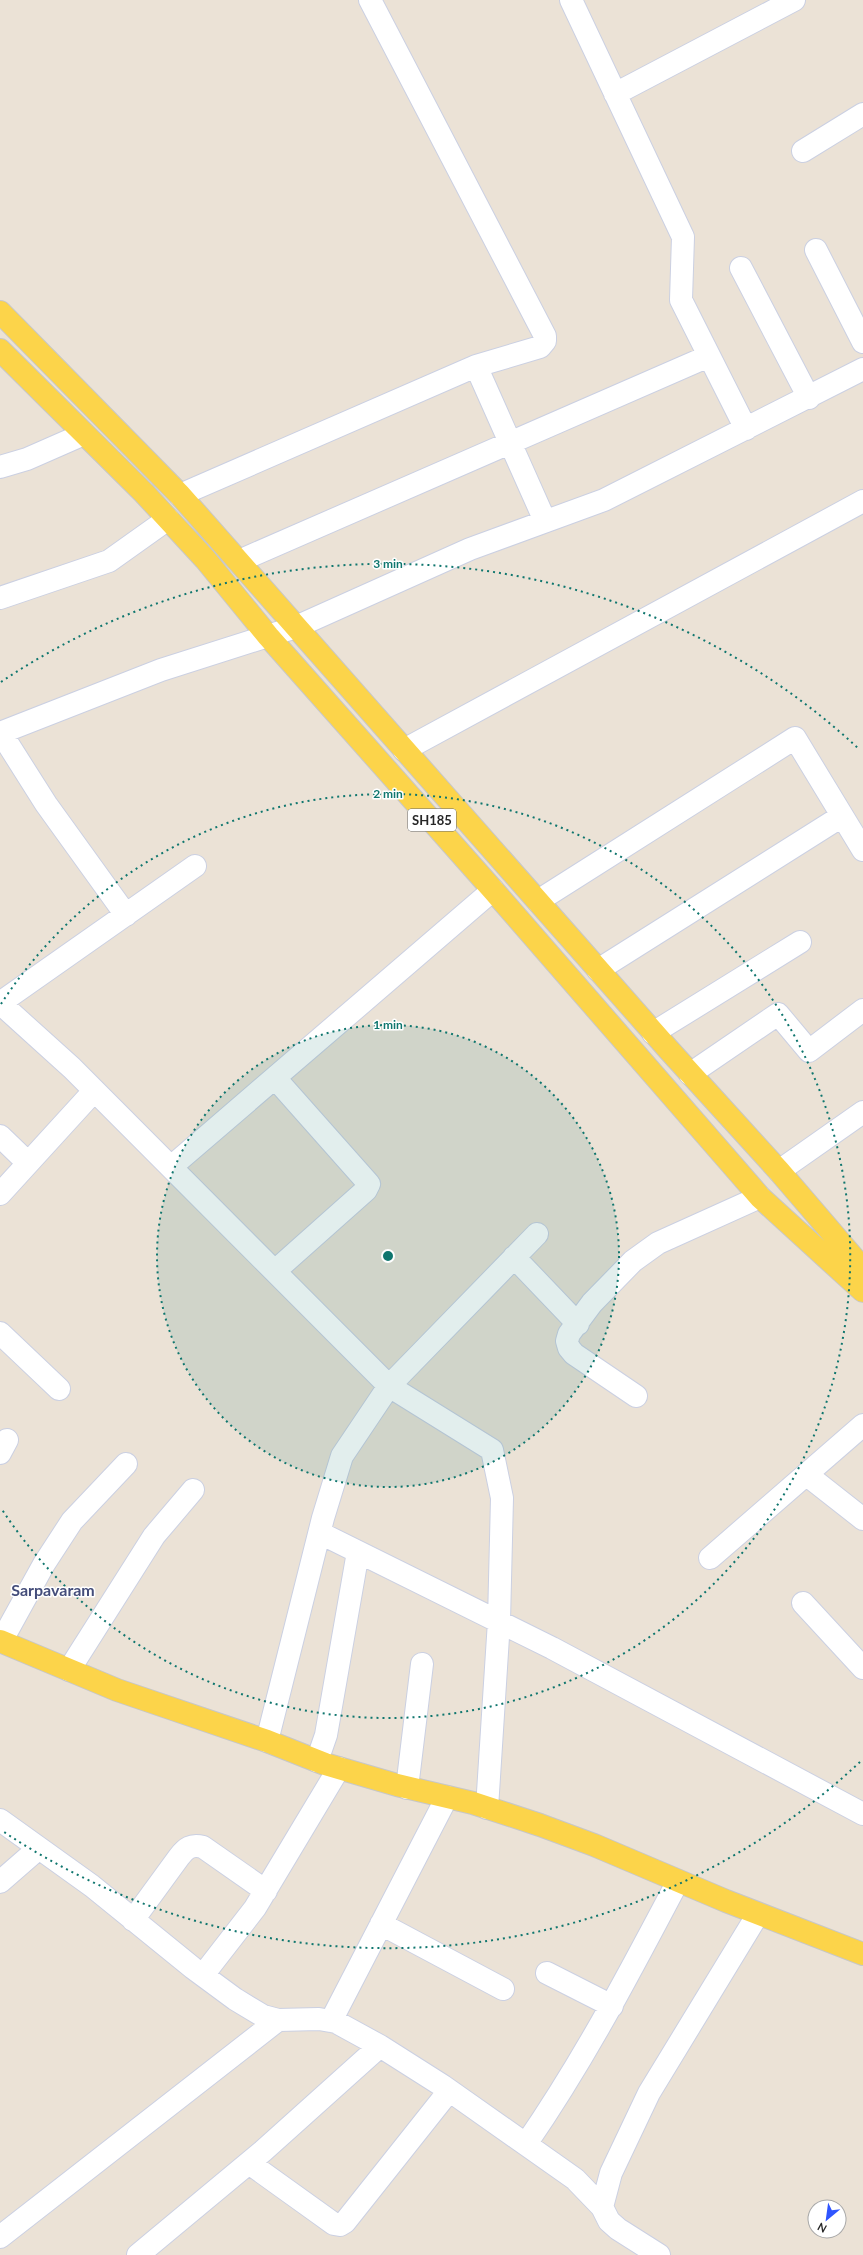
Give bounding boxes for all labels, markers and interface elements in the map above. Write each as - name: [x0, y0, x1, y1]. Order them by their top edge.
- text: 3 min: [373, 556, 403, 571]
- text: 2 min: [373, 786, 403, 801]
- road number: SH185: [408, 809, 456, 831]
- text: 1 min: [373, 1017, 403, 1032]
- centre of rings: [381, 1249, 395, 1263]
- district label: Sarpavaram: [11, 1580, 95, 1599]
- north arrow: [807, 2199, 847, 2239]
- text: N: [815, 2220, 829, 2236]

